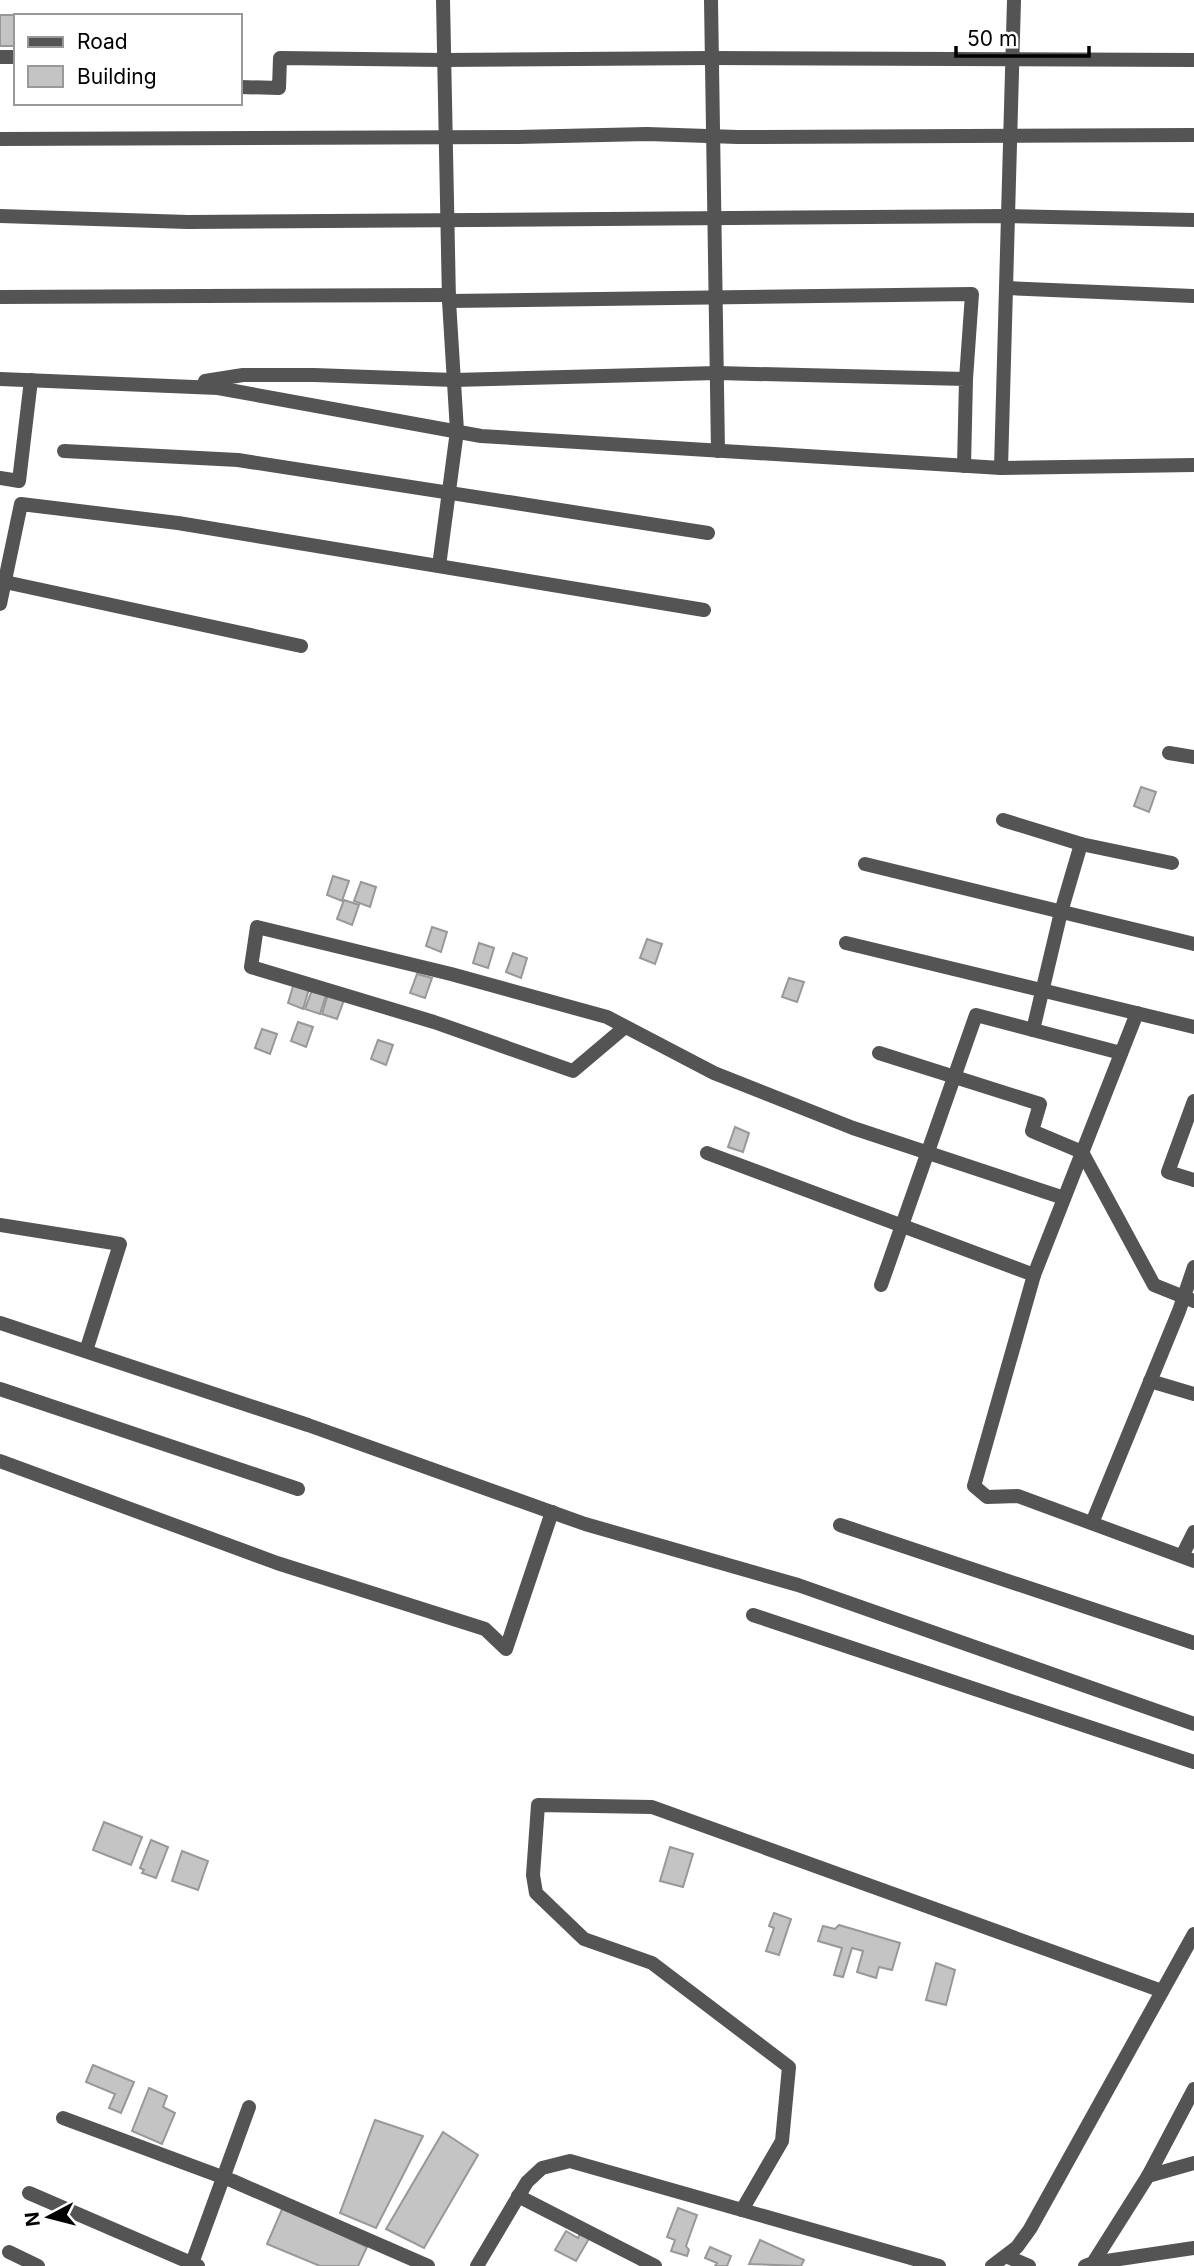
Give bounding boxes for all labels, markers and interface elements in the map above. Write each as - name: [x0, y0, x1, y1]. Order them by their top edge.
- legend: [14, 14, 242, 105]
- scale bar: [956, 14, 1089, 58]
- text: 50 m: [967, 26, 1017, 51]
- text: Road: [77, 29, 128, 54]
- text: Building: [77, 64, 157, 89]
- north arrow: [14, 2182, 84, 2252]
- text: N: [20, 2210, 45, 2228]

